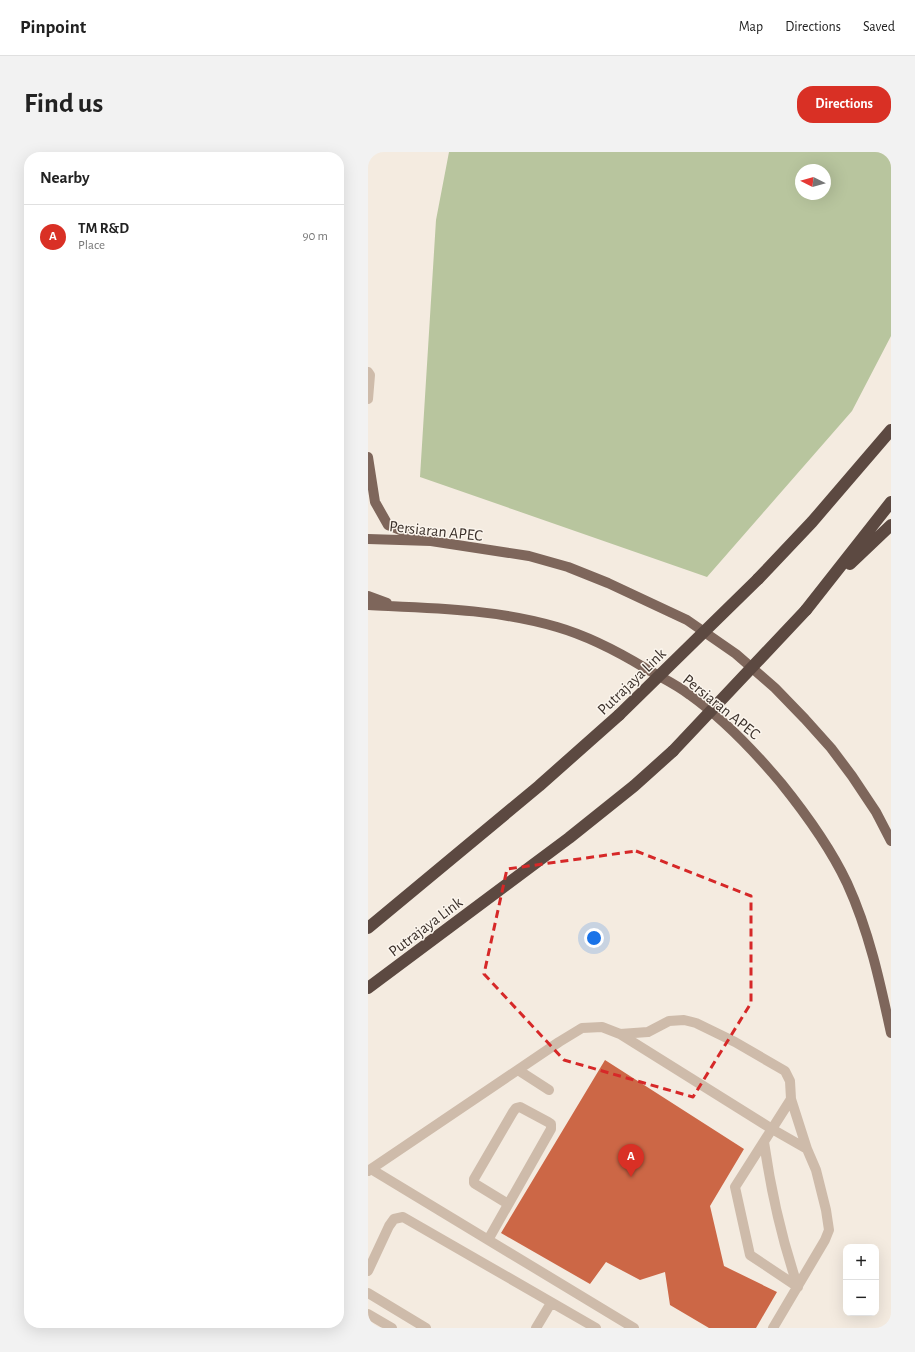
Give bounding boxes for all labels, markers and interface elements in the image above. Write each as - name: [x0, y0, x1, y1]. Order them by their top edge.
- text: Pinpoint: [20, 18, 86, 37]
- text: Map: [739, 20, 763, 34]
- text: Directions: [785, 20, 841, 34]
- text: Saved: [863, 20, 895, 34]
- button: Directions: [797, 86, 891, 123]
- text: Find us: [24, 90, 103, 118]
- north arrow: [795, 164, 831, 200]
- text: Nearby: [40, 169, 90, 186]
- text: TM R&D: [78, 221, 129, 236]
- text: A: [49, 230, 57, 243]
- text: 90 m: [302, 230, 328, 243]
- text: Place: [78, 239, 105, 252]
- street label: Persiaran APEC: [388, 518, 483, 544]
- street label: Putrajaya Link: [595, 645, 670, 719]
- street label: Persiaran APEC: [680, 671, 763, 742]
- street label: Putrajaya Link: [386, 894, 467, 960]
- your location: [584, 928, 604, 948]
- pin: A: [618, 1144, 644, 1177]
- map controls: [843, 1244, 879, 1316]
- button: +: [843, 1244, 879, 1280]
- button: −: [843, 1280, 879, 1316]

